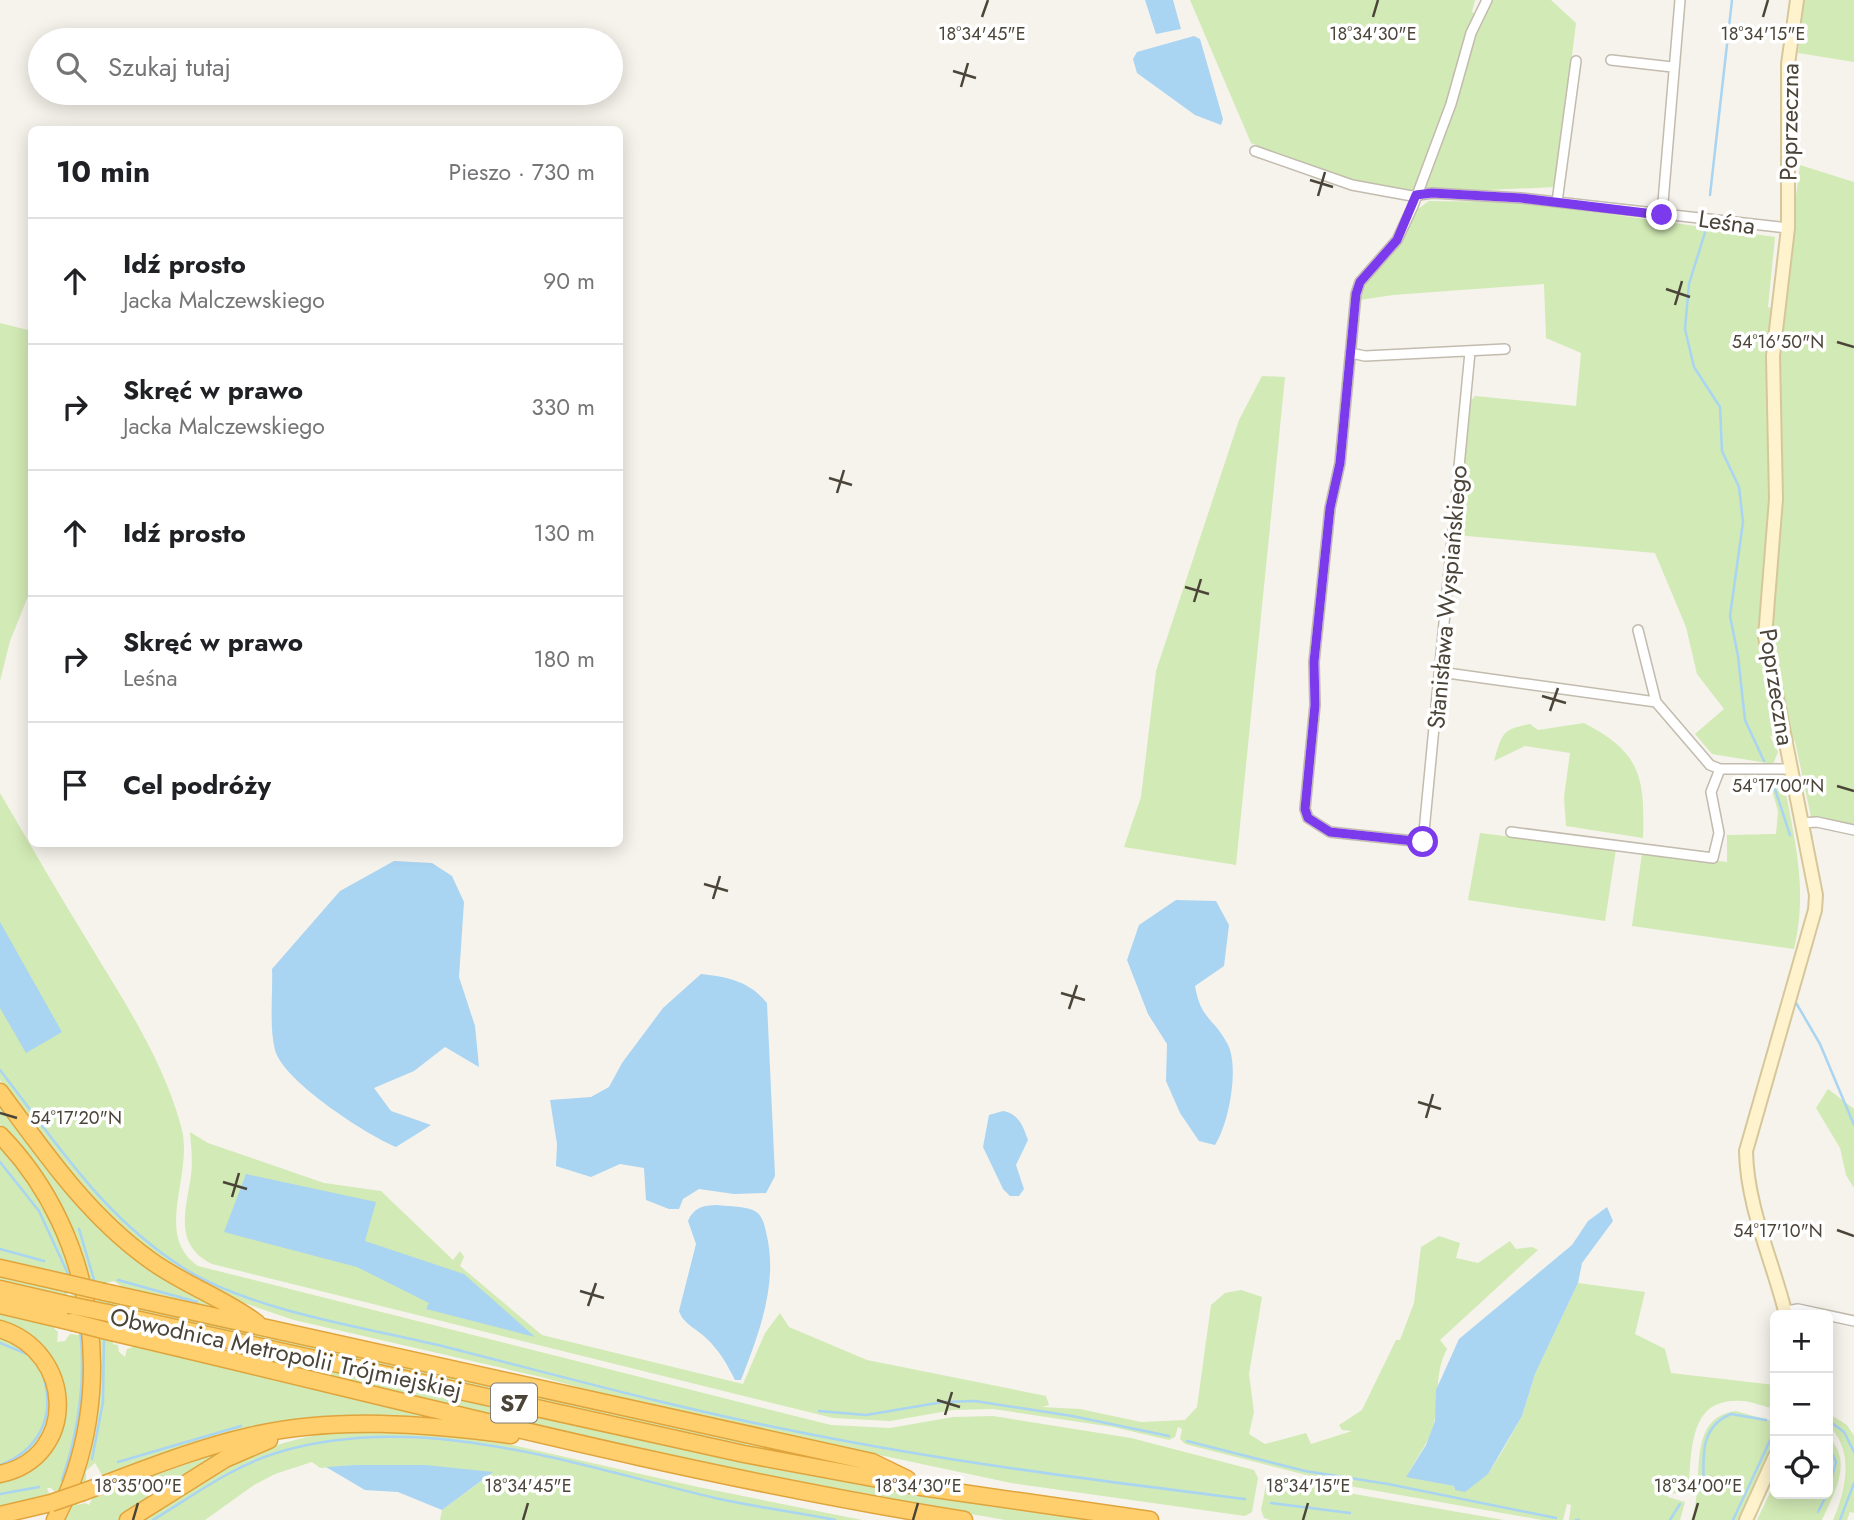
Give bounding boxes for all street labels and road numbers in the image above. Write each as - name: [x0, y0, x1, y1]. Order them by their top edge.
- street label: Poprzeczna: [1770, 63, 1808, 181]
- street label: Leśna: [1696, 201, 1758, 243]
- street label: Stanisława Wyspiańskiego: [1418, 464, 1476, 730]
- street label: Poprzeczna: [1750, 626, 1804, 748]
- street label: Obwodnica Metropolii Trójmiejskiej: [107, 1299, 465, 1407]
- road number: S7: [491, 1384, 537, 1422]

